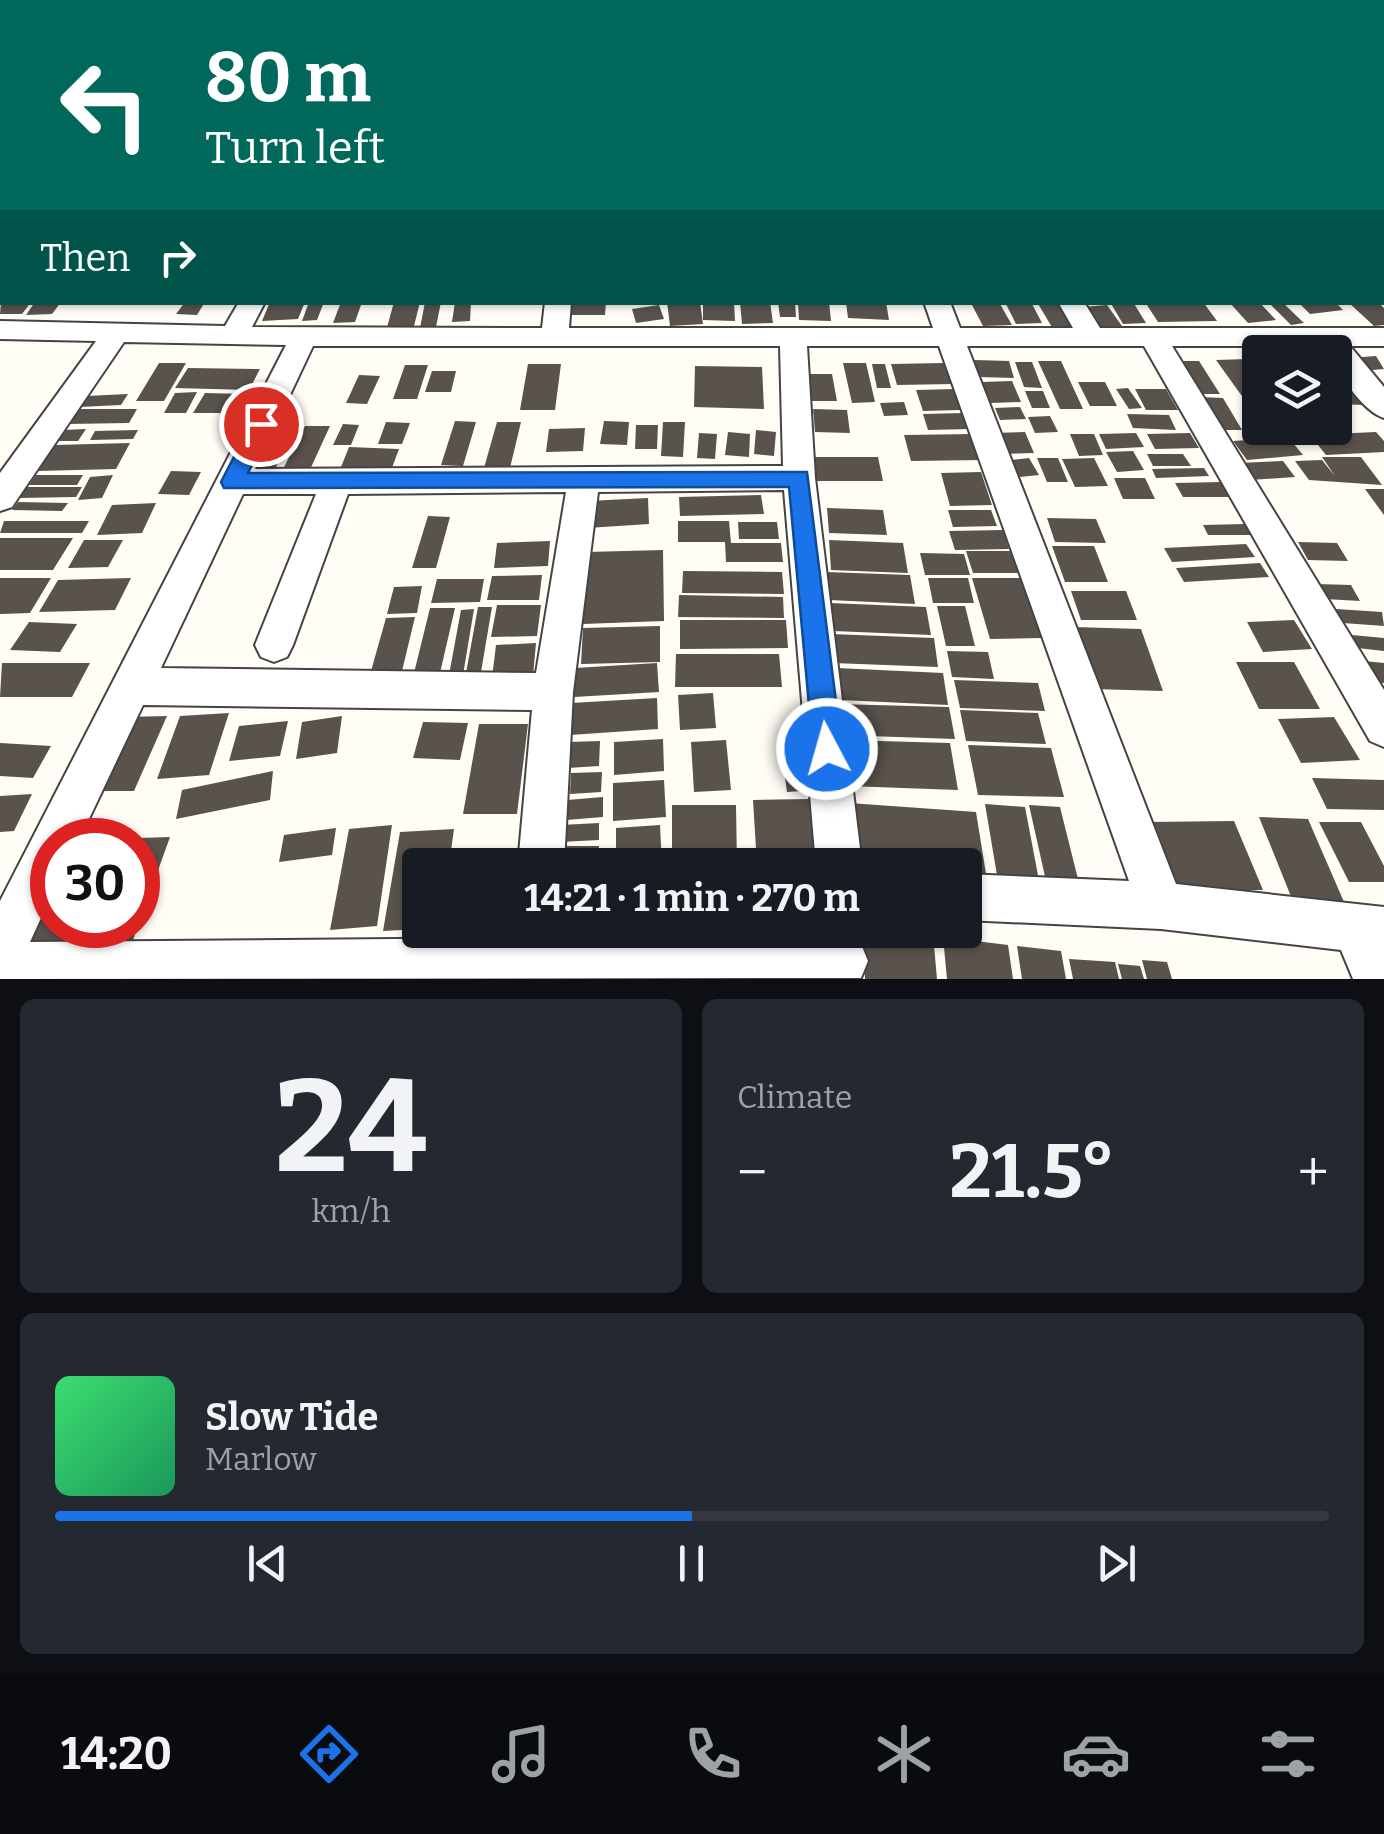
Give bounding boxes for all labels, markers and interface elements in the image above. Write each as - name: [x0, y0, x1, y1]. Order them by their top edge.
- text: 80 m: [205, 36, 371, 120]
- icon: left: [40, 40, 170, 170]
- text: Turn left: [205, 121, 385, 175]
- icon: right: [150, 230, 205, 285]
- text: Then: [40, 235, 130, 281]
- map controls: [1242, 335, 1352, 445]
- button: layers: [1242, 335, 1352, 445]
- pin: [219, 382, 304, 467]
- icon: arrive: [234, 397, 289, 452]
- position arrow: [775, 697, 879, 801]
- speed limit sign: 30: [30, 818, 160, 948]
- text: 14:21 · 1 min · 270 m: [524, 875, 860, 921]
- text: 24: [275, 1049, 427, 1205]
- text: Climate: [737, 1078, 852, 1116]
- text: 21.5°: [949, 1127, 1115, 1217]
- text: −: [737, 1140, 767, 1206]
- text: +: [1298, 1140, 1329, 1206]
- text: km/h: [311, 1192, 391, 1230]
- text: Slow Tide: [205, 1394, 378, 1440]
- text: Marlow: [205, 1440, 317, 1478]
- icon: previous: [240, 1536, 295, 1591]
- icon: pause: [664, 1536, 719, 1591]
- icon: next: [1089, 1536, 1144, 1591]
- icon: directions: [294, 1719, 364, 1789]
- icon: music: [486, 1719, 556, 1789]
- icon: phone: [678, 1719, 748, 1789]
- icon: climate: [869, 1719, 939, 1789]
- icon: car: [1061, 1719, 1131, 1789]
- icon: filters: [1253, 1719, 1323, 1789]
- text: 14:20: [61, 1727, 172, 1781]

